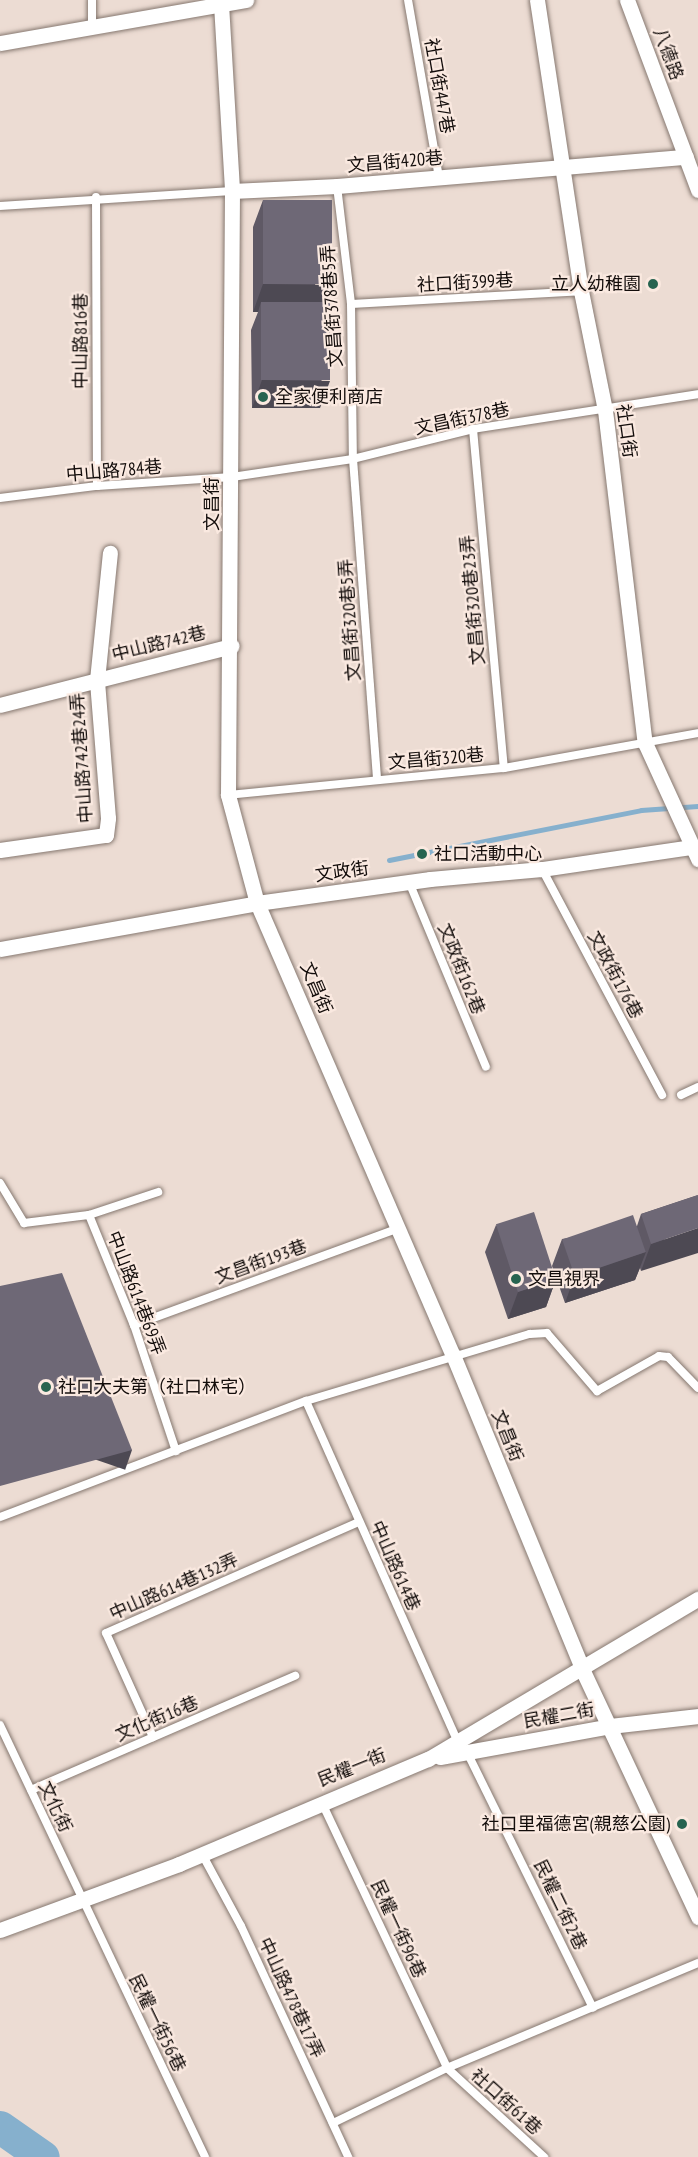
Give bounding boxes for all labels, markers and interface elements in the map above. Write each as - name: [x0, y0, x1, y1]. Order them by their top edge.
- street label: 八德路: [649, 25, 687, 83]
- street label: 社口街447巷: [420, 37, 458, 135]
- street label: 文昌街420巷: [346, 147, 444, 177]
- street label: 文昌街378巷5弄: [317, 244, 347, 368]
- street label: 社口街399巷: [416, 270, 514, 296]
- place label: 立人幼稚園: [551, 273, 641, 295]
- marker: 立人幼稚園: [646, 277, 660, 291]
- street label: 中山路816巷: [70, 293, 92, 389]
- place label: 全家便利商店: [275, 386, 383, 408]
- marker: 全家便利商店: [256, 390, 270, 404]
- street label: 文昌街378巷: [413, 398, 511, 440]
- street label: 社口街: [612, 403, 640, 459]
- street label: 中山路784巷: [65, 456, 163, 486]
- street label: 文昌街: [201, 477, 223, 531]
- street label: 文昌街320巷23弄: [457, 534, 489, 666]
- street label: 文昌街320巷5弄: [335, 558, 365, 682]
- street label: 中山路742巷: [110, 622, 208, 666]
- street label: 中山路742巷24弄: [67, 692, 97, 824]
- street label: 文昌街320巷: [387, 744, 485, 774]
- place label: 社口活動中心: [434, 843, 542, 865]
- marker: 社口活動中心: [415, 847, 429, 861]
- street label: 文政街: [314, 858, 370, 886]
- street label: 文政街162巷: [433, 920, 489, 1018]
- street label: 文政街176巷: [583, 927, 647, 1023]
- street label: 文昌街: [296, 959, 336, 1017]
- street label: 中山路614巷69弄: [103, 1228, 169, 1358]
- street label: 文昌街193巷: [212, 1235, 310, 1289]
- place label: 文昌視界: [528, 1268, 600, 1290]
- marker: 文昌視界: [509, 1272, 523, 1286]
- place label: 社口大夫第（社口林宅）: [58, 1376, 256, 1398]
- marker: 社口大夫第（社口林宅）: [39, 1380, 53, 1394]
- street label: 文昌街: [487, 1407, 527, 1465]
- street label: 中山路614巷: [366, 1518, 424, 1614]
- street label: 中山路614巷132弄: [106, 1549, 242, 1625]
- street label: 文化街16巷: [112, 1692, 202, 1746]
- street label: 民權二街: [522, 1699, 596, 1733]
- street label: 民權一街: [315, 1745, 389, 1791]
- street label: 文化街: [34, 1778, 76, 1836]
- place label: 社口里福德宮(親慈公園): [482, 1813, 670, 1835]
- marker: 社口里福德宮(親慈公園): [675, 1817, 689, 1831]
- street label: 民權二街2巷: [529, 1856, 591, 1954]
- street label: 民權一街96巷: [366, 1876, 430, 1982]
- street label: 中山路478巷17弄: [254, 1934, 328, 2062]
- street label: 民權一街56巷: [124, 1971, 190, 2075]
- street label: 社口街61巷: [466, 2064, 546, 2140]

